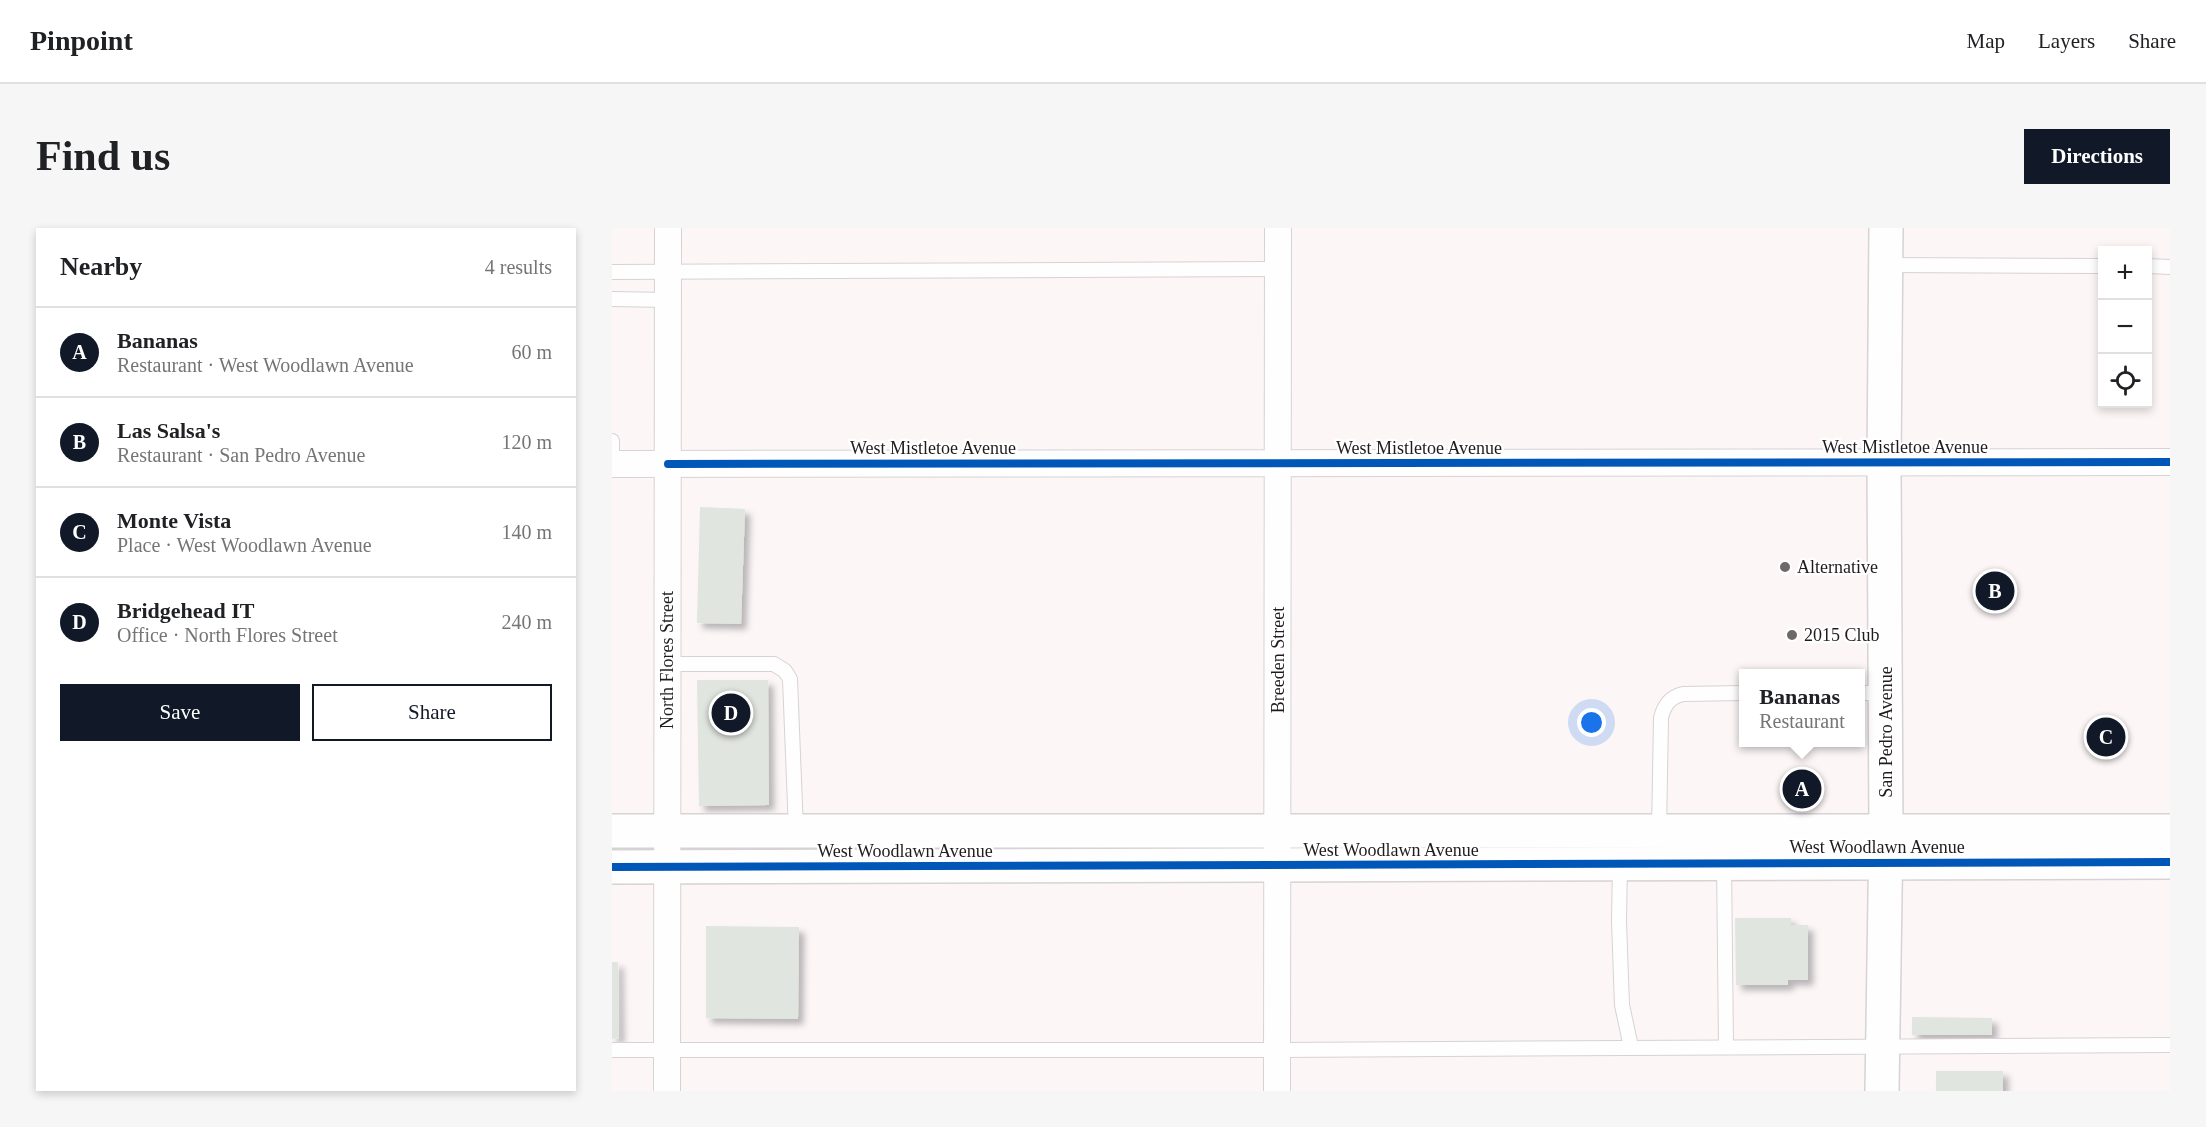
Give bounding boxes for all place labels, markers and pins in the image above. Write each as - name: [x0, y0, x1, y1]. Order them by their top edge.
- place label: Alternative: [1797, 557, 1878, 577]
- marker: Alternative: [1778, 560, 1792, 574]
- pin: B: [1976, 568, 2014, 614]
- place label: 2015 Club: [1804, 625, 1880, 645]
- marker: 2015 Club: [1785, 628, 1799, 642]
- pin: D: [712, 690, 750, 736]
- pin: C: [2086, 714, 2126, 760]
- pin: A: [1782, 766, 1822, 812]

